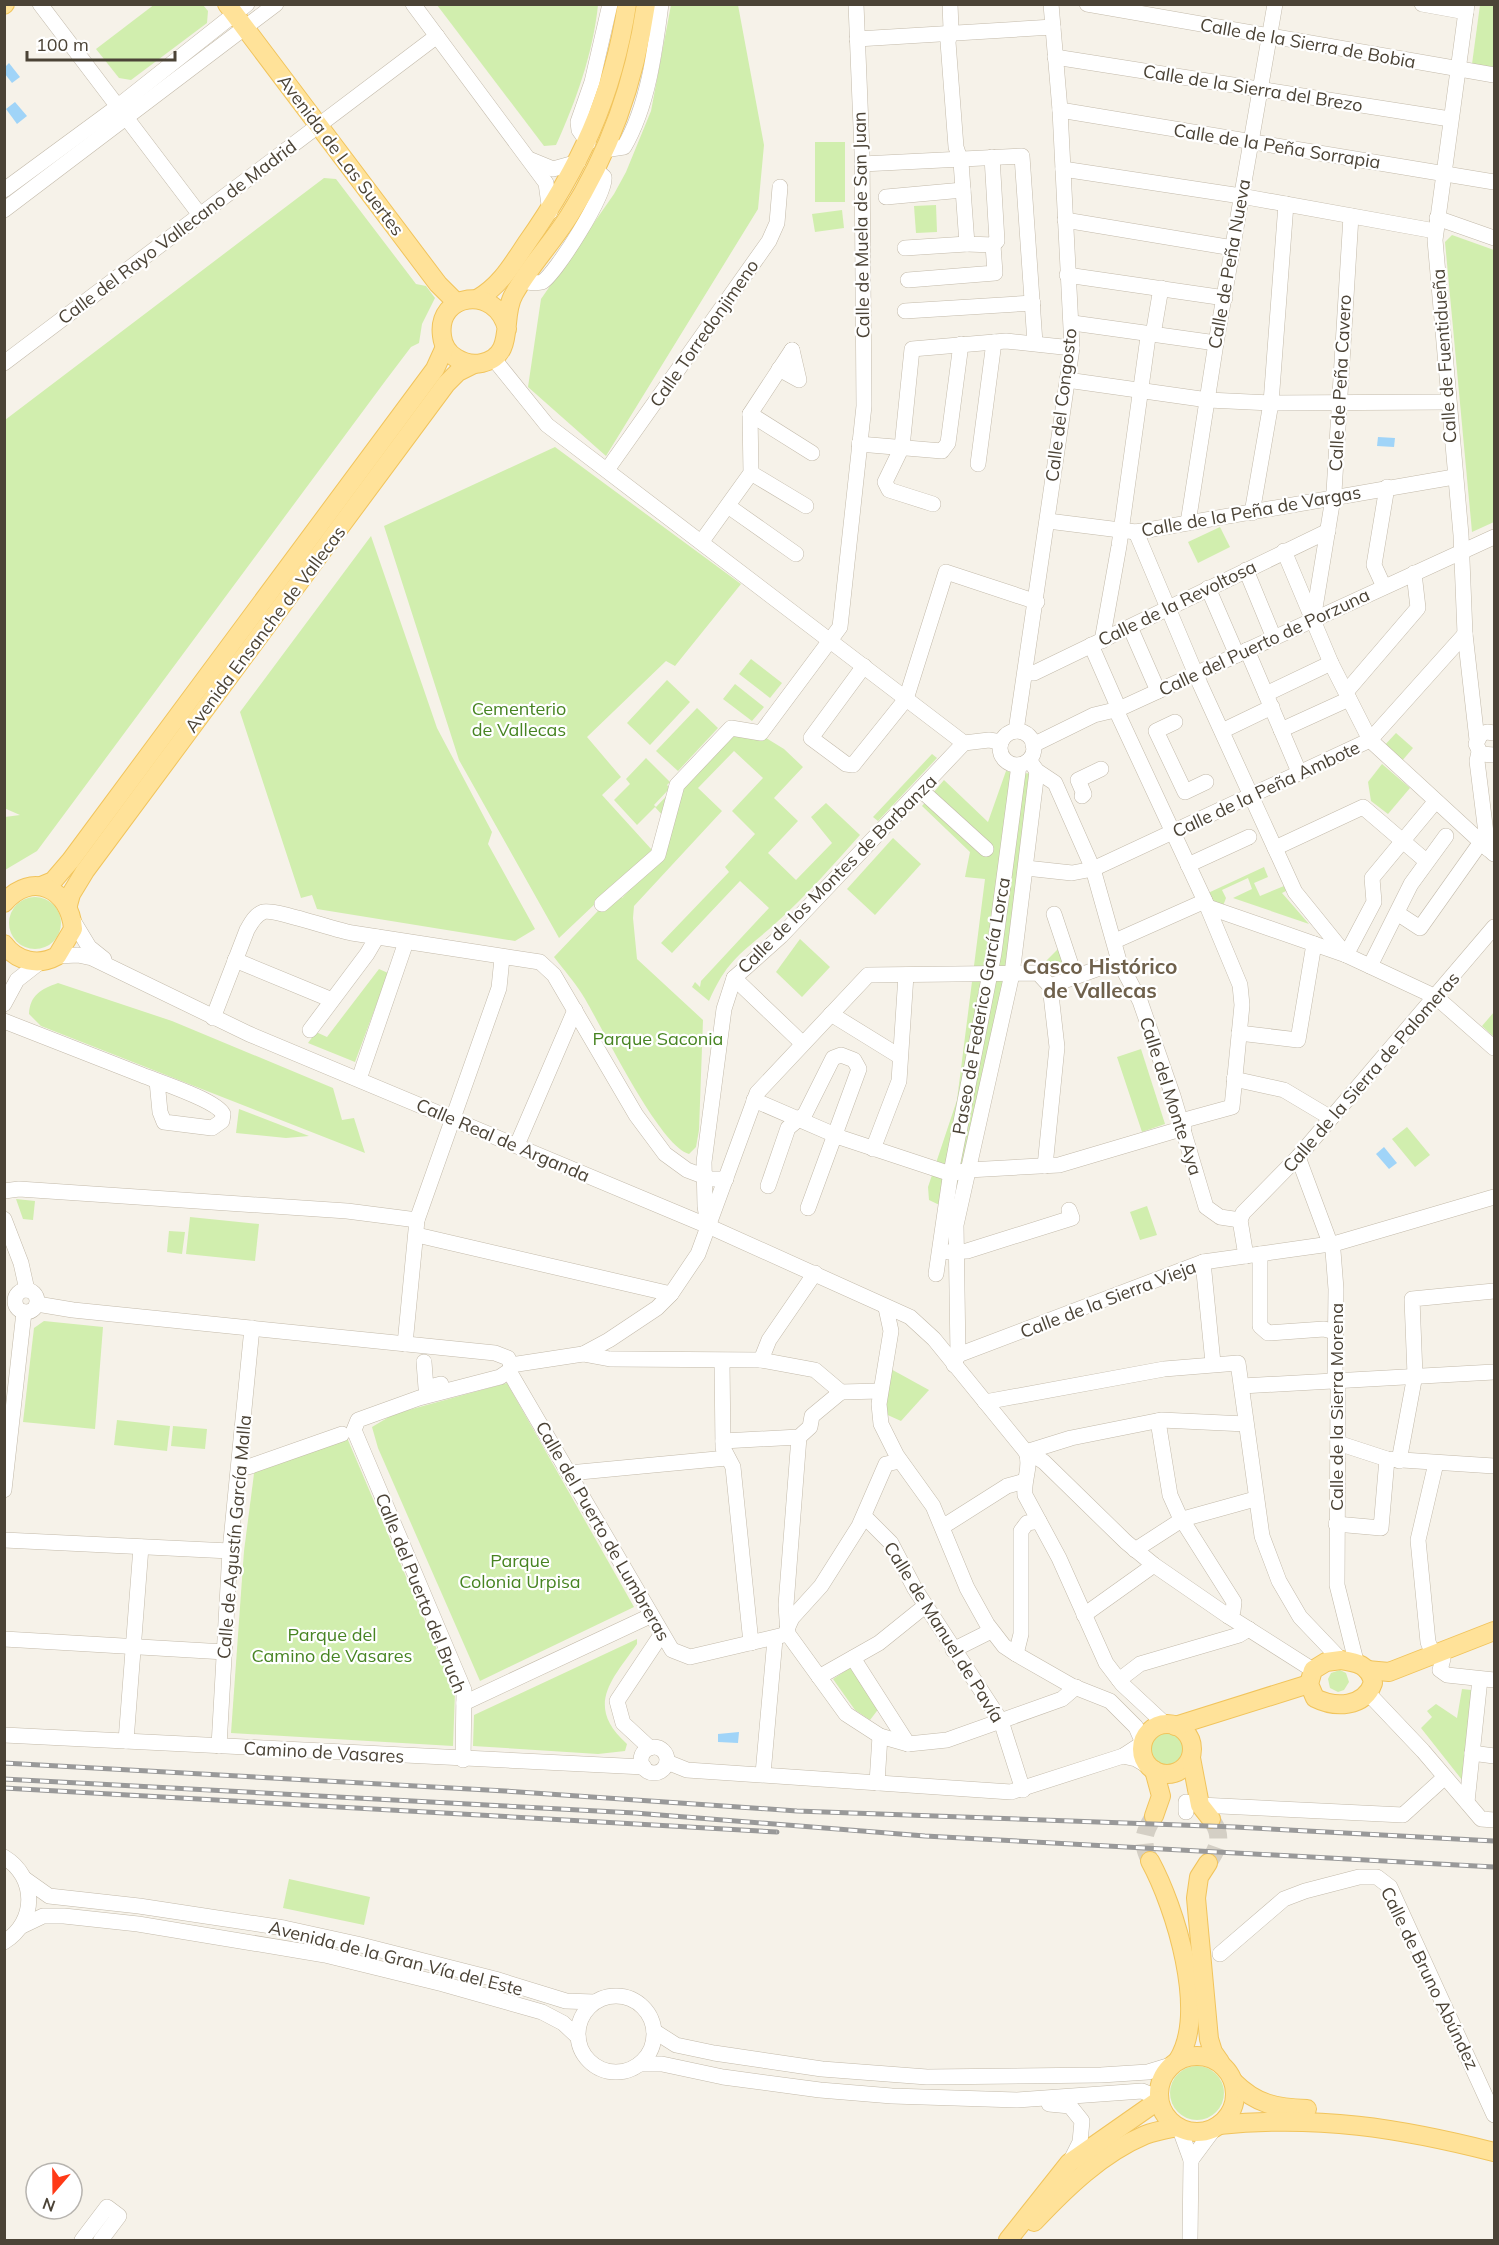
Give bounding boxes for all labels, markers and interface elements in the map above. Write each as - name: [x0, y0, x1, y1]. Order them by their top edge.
- street label: Calle de la Sierra de Bobia: [1198, 13, 1418, 73]
- scale bar: [27, 24, 176, 62]
- text: 100 m: [36, 33, 89, 56]
- street label: Calle de la Sierra del Brezo: [1141, 59, 1365, 117]
- street label: Avenida de Las Suertes: [273, 70, 409, 240]
- street label: Calle de Muela de San Juan: [848, 111, 874, 339]
- street label: Calle de la Peña Sorrapia: [1172, 118, 1382, 174]
- street label: Calle del Rayo Vallecano de Madrid: [53, 135, 301, 329]
- street label: Calle de Peña Nueva: [1203, 177, 1255, 351]
- street label: Calle Torredonjimeno: [644, 255, 764, 411]
- street label: Calle de Fuentidueña: [1426, 268, 1462, 444]
- street label: Calle de Peña Cavero: [1324, 294, 1356, 472]
- street label: Calle del Congosto: [1040, 327, 1082, 483]
- street label: Calle de la Peña de Vargas: [1139, 480, 1363, 542]
- street label: Avenida Ensanche de Vallecas: [180, 521, 350, 737]
- street label: Calle de la Revoltosa: [1094, 555, 1260, 651]
- street label: Calle del Puerto de Porzuna: [1155, 583, 1373, 701]
- park label: Cementerio de Vallecas: [472, 697, 566, 741]
- street label: Calle de la Peña Ambote: [1169, 735, 1363, 843]
- street label: Calle de los Montes de Barbanza: [733, 770, 941, 978]
- street label: Paseo de Federico García Lorca: [947, 876, 1015, 1136]
- district label: Casco Histórico de Vallecas: [1022, 953, 1178, 1003]
- street label: Calle de la Sierra de Palomeras: [1278, 967, 1464, 1177]
- street label: Calle del Monte Aya: [1135, 1014, 1207, 1178]
- park label: Parque Saconia: [593, 1027, 723, 1050]
- street label: Calle Real de Arganda: [413, 1093, 593, 1187]
- street label: Calle de la Sierra Vieja: [1017, 1255, 1199, 1343]
- street label: Calle de la Sierra Morena: [1325, 1303, 1348, 1511]
- street label: Calle de Agustín García Malla: [212, 1414, 256, 1660]
- street label: Calle del Puerto de Lumbreras: [531, 1417, 675, 1645]
- street label: Calle del Puerto del Bruch: [370, 1490, 472, 1696]
- street label: Calle de Manuel de Pavía: [879, 1537, 1009, 1727]
- park label: Parque Colonia Urpisa: [459, 1549, 581, 1593]
- park label: Parque del Camino de Vasares: [252, 1623, 413, 1667]
- street label: Camino de Vasares: [243, 1736, 405, 1768]
- street label: Calle de Bruno Abúndez: [1376, 1883, 1484, 2073]
- street label: Avenida de la Gran Vía del Este: [267, 1915, 525, 2001]
- north arrow: [24, 2161, 84, 2221]
- text: N: [40, 2194, 58, 2217]

